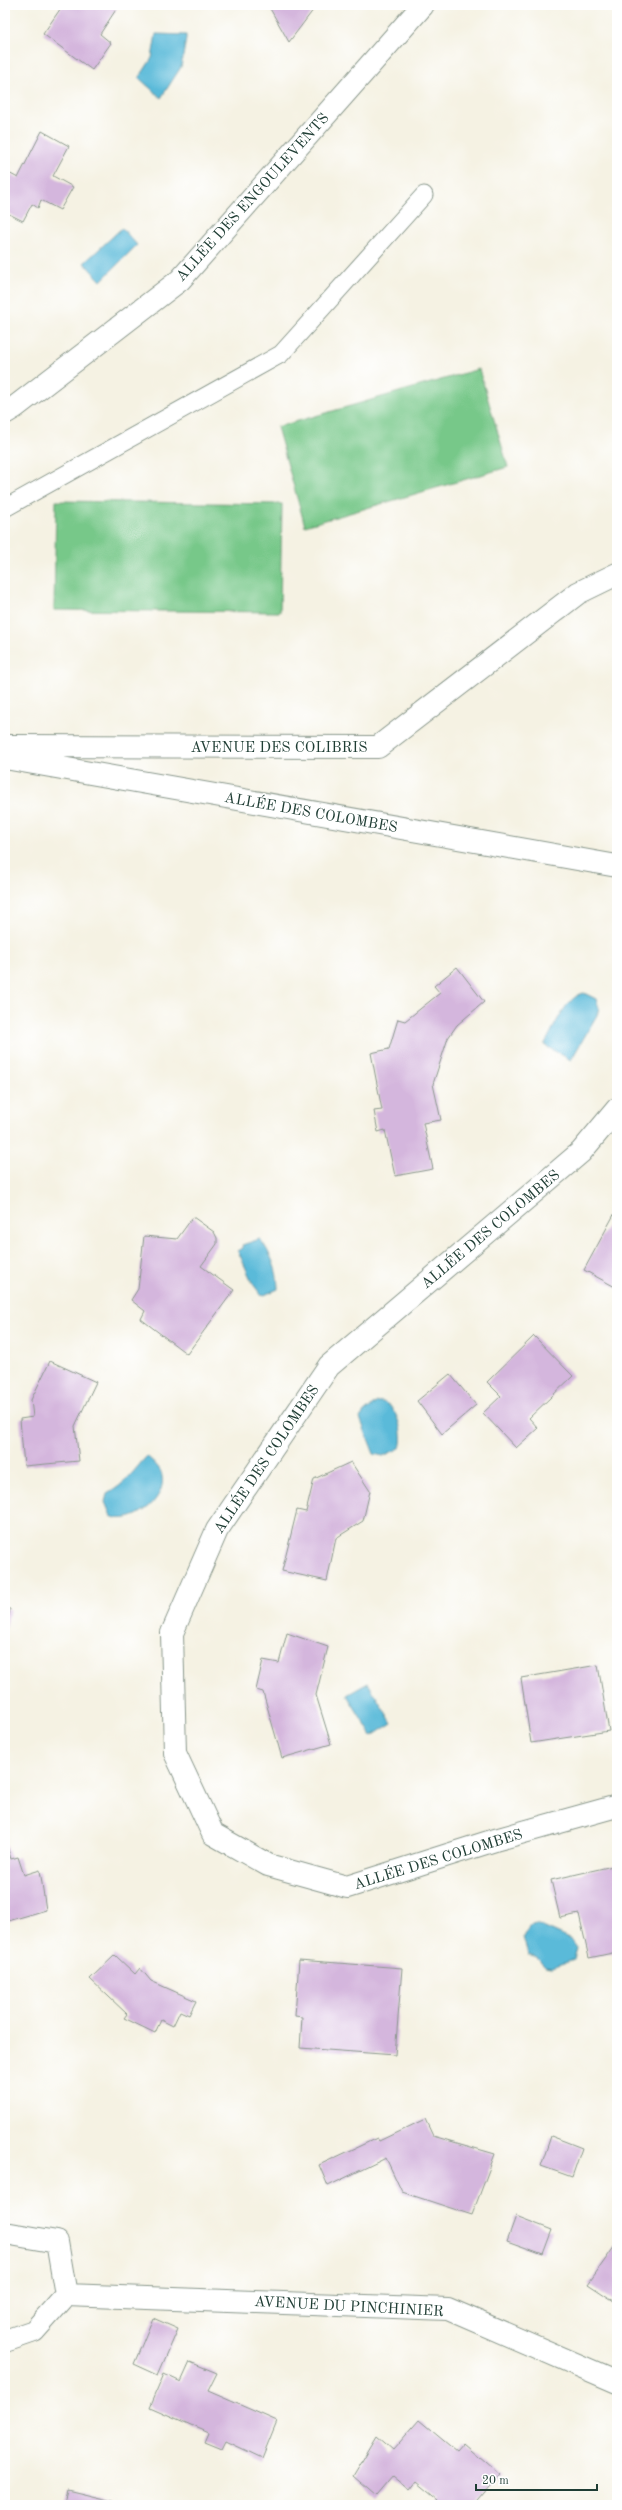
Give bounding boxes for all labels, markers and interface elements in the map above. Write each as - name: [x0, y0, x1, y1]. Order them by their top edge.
- street label: ALLÉE DES ENGOULEVENTS: [172, 109, 332, 285]
- street label: AVENUE DES COLIBRIS: [190, 741, 368, 756]
- street label: ALLÉE DES COLOMBES: [223, 788, 399, 836]
- street label: ALLÉE DES COLOMBES: [417, 1166, 563, 1292]
- street label: ALLÉE DES COLOMBES: [209, 1381, 323, 1537]
- street label: ALLÉE DES COLOMBES: [351, 1825, 525, 1893]
- street label: AVENUE DU PINCHINIER: [254, 2295, 444, 2320]
- scale bar: [476, 2466, 597, 2492]
- text: 20 m: [482, 2475, 509, 2487]

